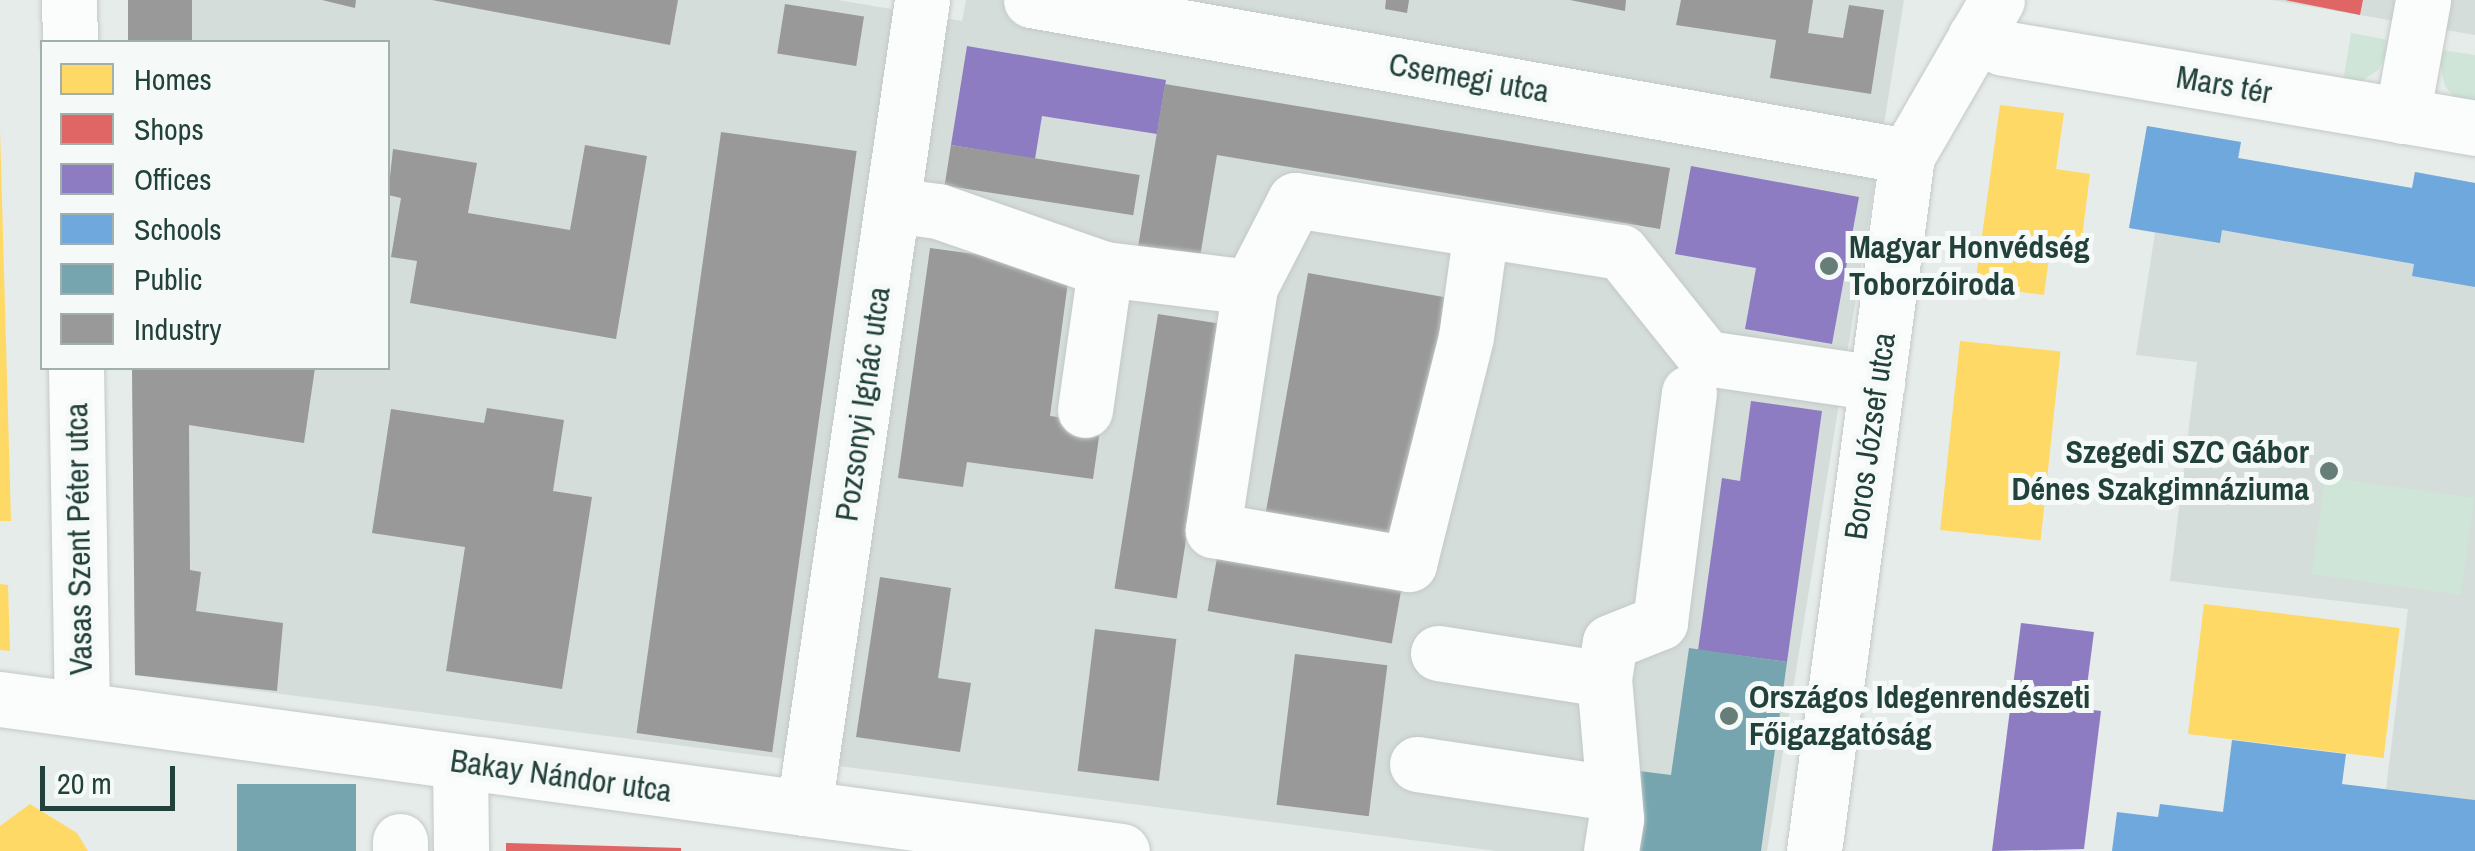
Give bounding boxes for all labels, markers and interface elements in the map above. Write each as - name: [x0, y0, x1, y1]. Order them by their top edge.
- legend: [40, 40, 390, 370]
- street label: Csemegi utca: [1386, 45, 1552, 111]
- street label: Mars tér: [2173, 58, 2275, 112]
- text: Homes: [134, 59, 212, 99]
- text: Shops: [134, 109, 204, 149]
- text: Offices: [134, 159, 212, 199]
- text: Schools: [134, 209, 222, 249]
- place label: Magyar Honvédség Toborzóiroda: [1849, 229, 2090, 304]
- marker: Magyar Honvédség Toborzóiroda: [1818, 255, 1840, 277]
- text: Public: [134, 259, 202, 299]
- street label: Pozsonyi Ignác utca: [828, 284, 898, 524]
- text: Industry: [134, 309, 222, 349]
- street label: Boros József utca: [1836, 330, 1904, 542]
- street label: Vasas Szent Péter utca: [57, 403, 101, 675]
- place label: Szegedi SZC Gábor Dénes Szakgimnáziuma: [2011, 434, 2309, 509]
- marker: Szegedi SZC Gábor Dénes Szakgimnáziuma: [2318, 460, 2340, 482]
- place label: Országos Idegenrendészeti Főigazgatóság: [1749, 679, 2090, 754]
- marker: Országos Idegenrendészeti Főigazgatóság: [1718, 705, 1740, 727]
- street label: Bakay Nándor utca: [448, 741, 674, 811]
- scale bar: [45, 746, 180, 808]
- text: 20 m: [57, 763, 112, 803]

